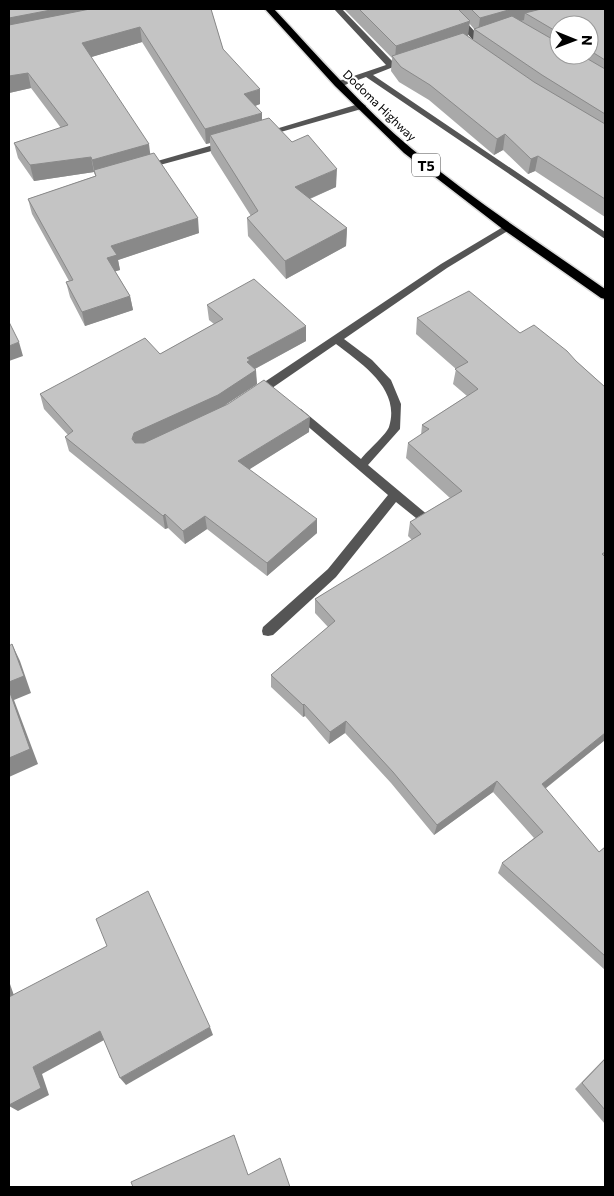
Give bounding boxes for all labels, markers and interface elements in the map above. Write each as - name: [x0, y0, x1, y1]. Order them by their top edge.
- north arrow: [549, 15, 599, 65]
- text: N: [579, 35, 596, 46]
- street label: Dodoma Highway: [340, 67, 420, 143]
- road number: T5: [412, 154, 440, 176]

